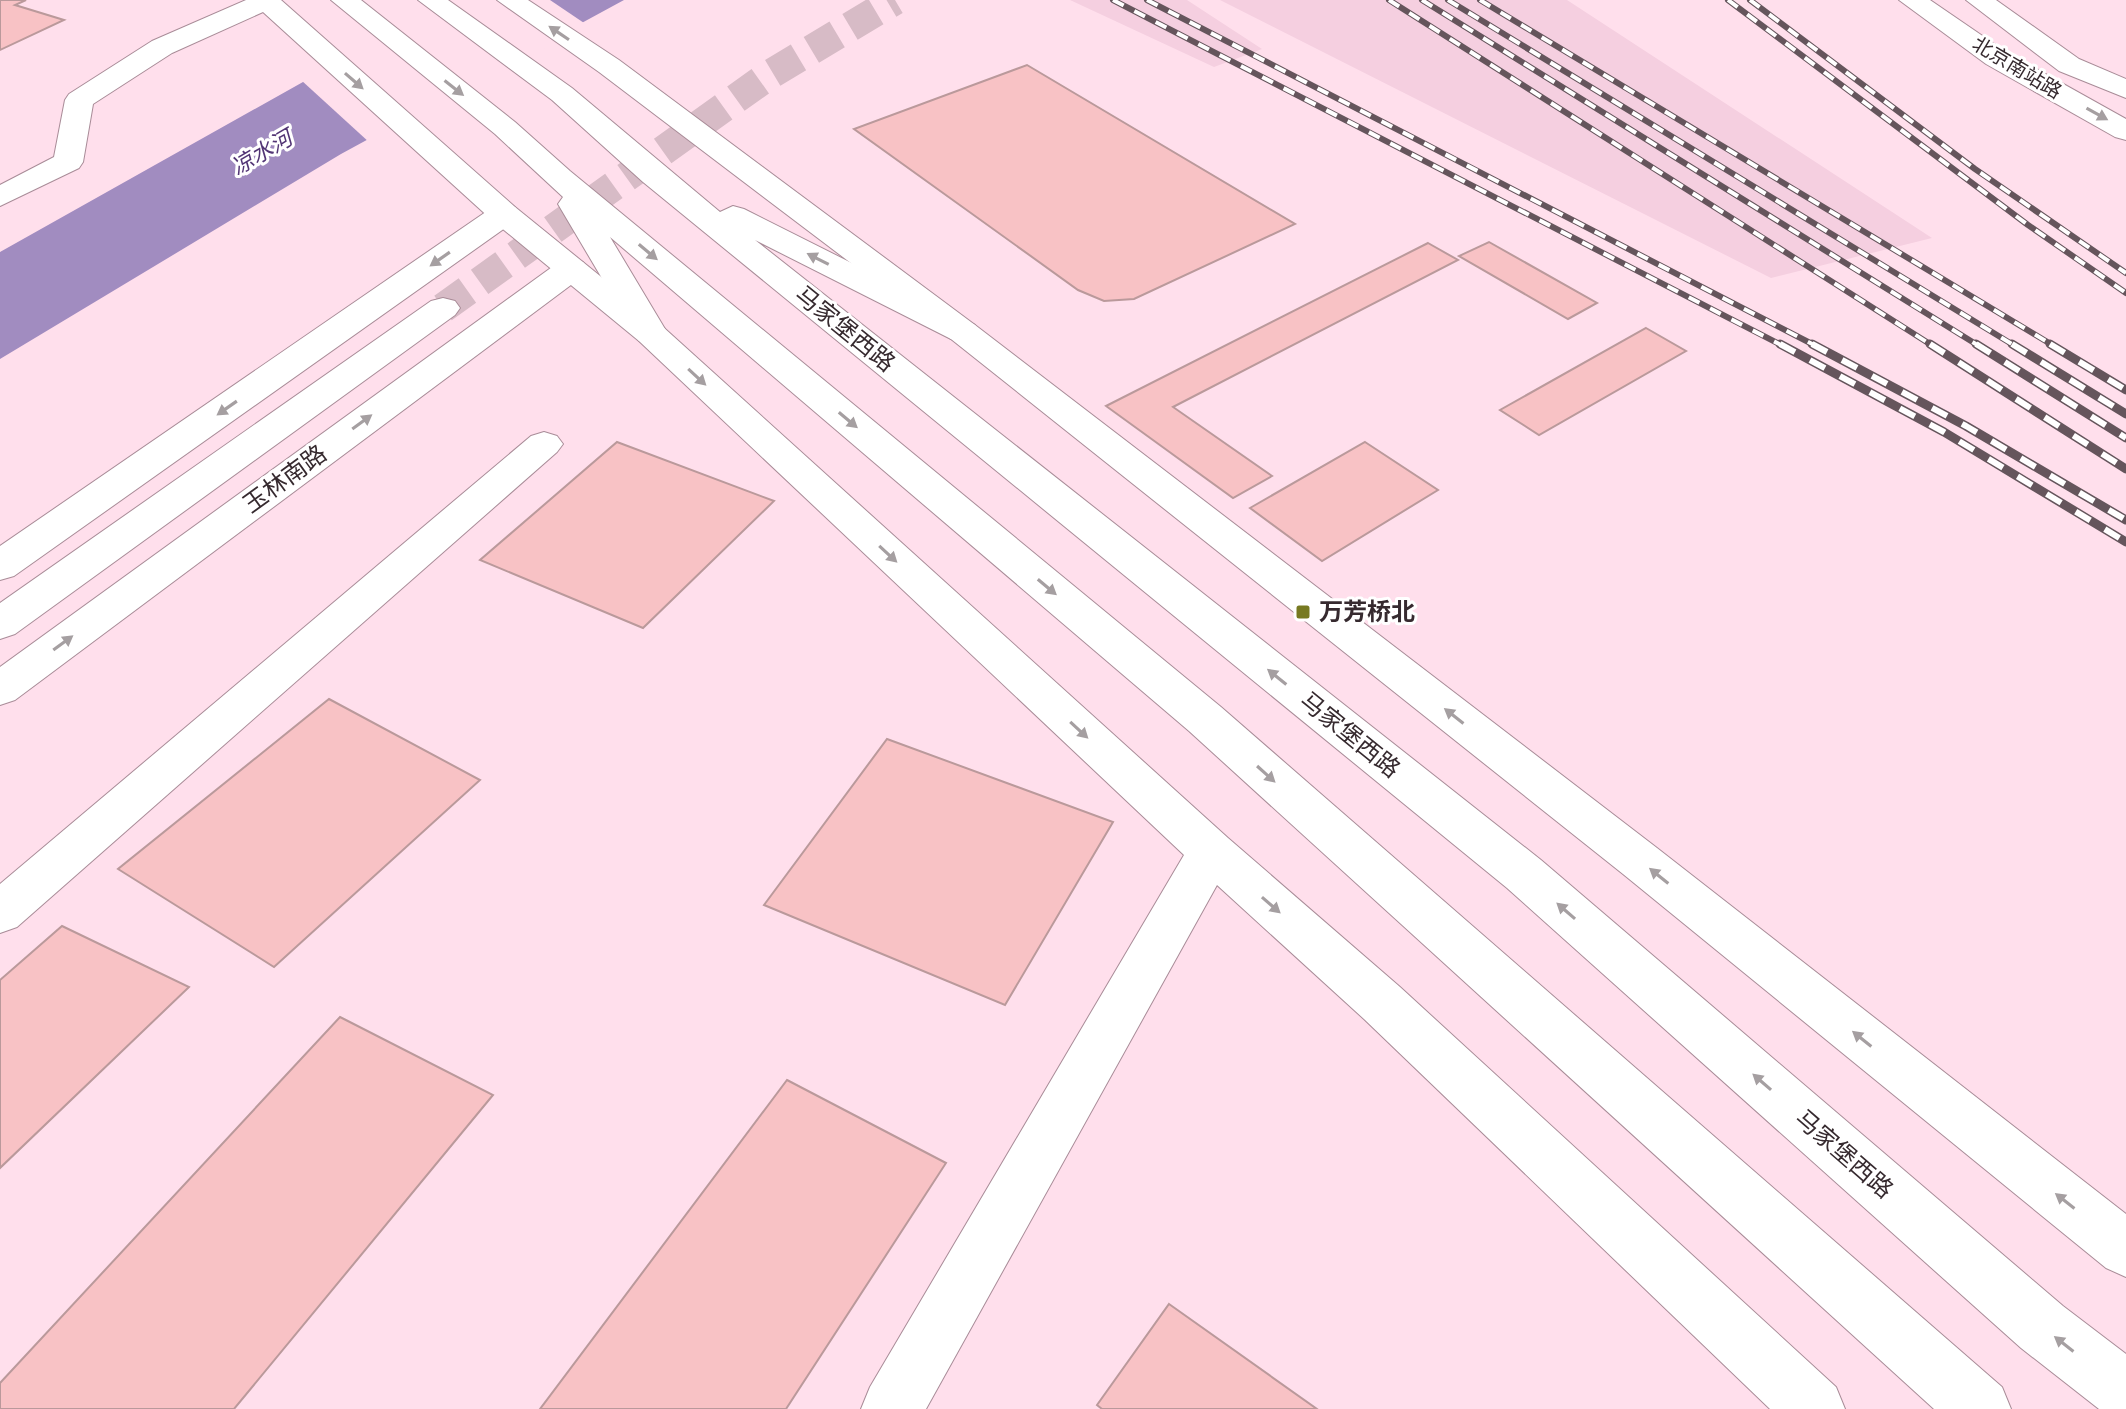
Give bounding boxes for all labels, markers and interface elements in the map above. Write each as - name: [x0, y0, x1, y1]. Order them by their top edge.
- one-way arrow: [549, 26, 570, 41]
- street label: 北京南站路: [1967, 31, 2067, 105]
- one-way arrow: [345, 72, 364, 90]
- one-way arrow: [444, 79, 464, 95]
- one-way arrow: [2086, 107, 2108, 121]
- water label: 凉水河: [226, 122, 302, 182]
- one-way arrow: [638, 244, 659, 261]
- one-way arrow: [429, 251, 450, 266]
- one-way arrow: [807, 252, 830, 265]
- street label: 马家堡西路: [788, 279, 902, 379]
- one-way arrow: [687, 368, 706, 386]
- one-way arrow: [216, 400, 237, 415]
- one-way arrow: [837, 411, 857, 428]
- one-way arrow: [352, 415, 372, 431]
- street label: 玉林南路: [237, 438, 333, 520]
- one-way arrow: [878, 544, 897, 562]
- one-way arrow: [1037, 578, 1057, 595]
- place label: 万芳桥北: [1319, 596, 1415, 628]
- marker: 万芳桥北: [1294, 603, 1312, 621]
- one-way arrow: [52, 635, 74, 651]
- one-way arrow: [1267, 668, 1288, 685]
- street label: 马家堡西路: [1293, 685, 1407, 785]
- one-way arrow: [1444, 708, 1464, 724]
- one-way arrow: [1069, 720, 1088, 738]
- one-way arrow: [1256, 764, 1275, 782]
- one-way arrow: [1649, 868, 1669, 885]
- one-way arrow: [1261, 896, 1281, 913]
- one-way arrow: [1556, 903, 1576, 921]
- one-way arrow: [1852, 1031, 1872, 1048]
- one-way arrow: [1752, 1074, 1771, 1092]
- street label: 马家堡西路: [1788, 1103, 1900, 1205]
- one-way arrow: [2055, 1193, 2075, 1210]
- one-way arrow: [2054, 1337, 2074, 1353]

